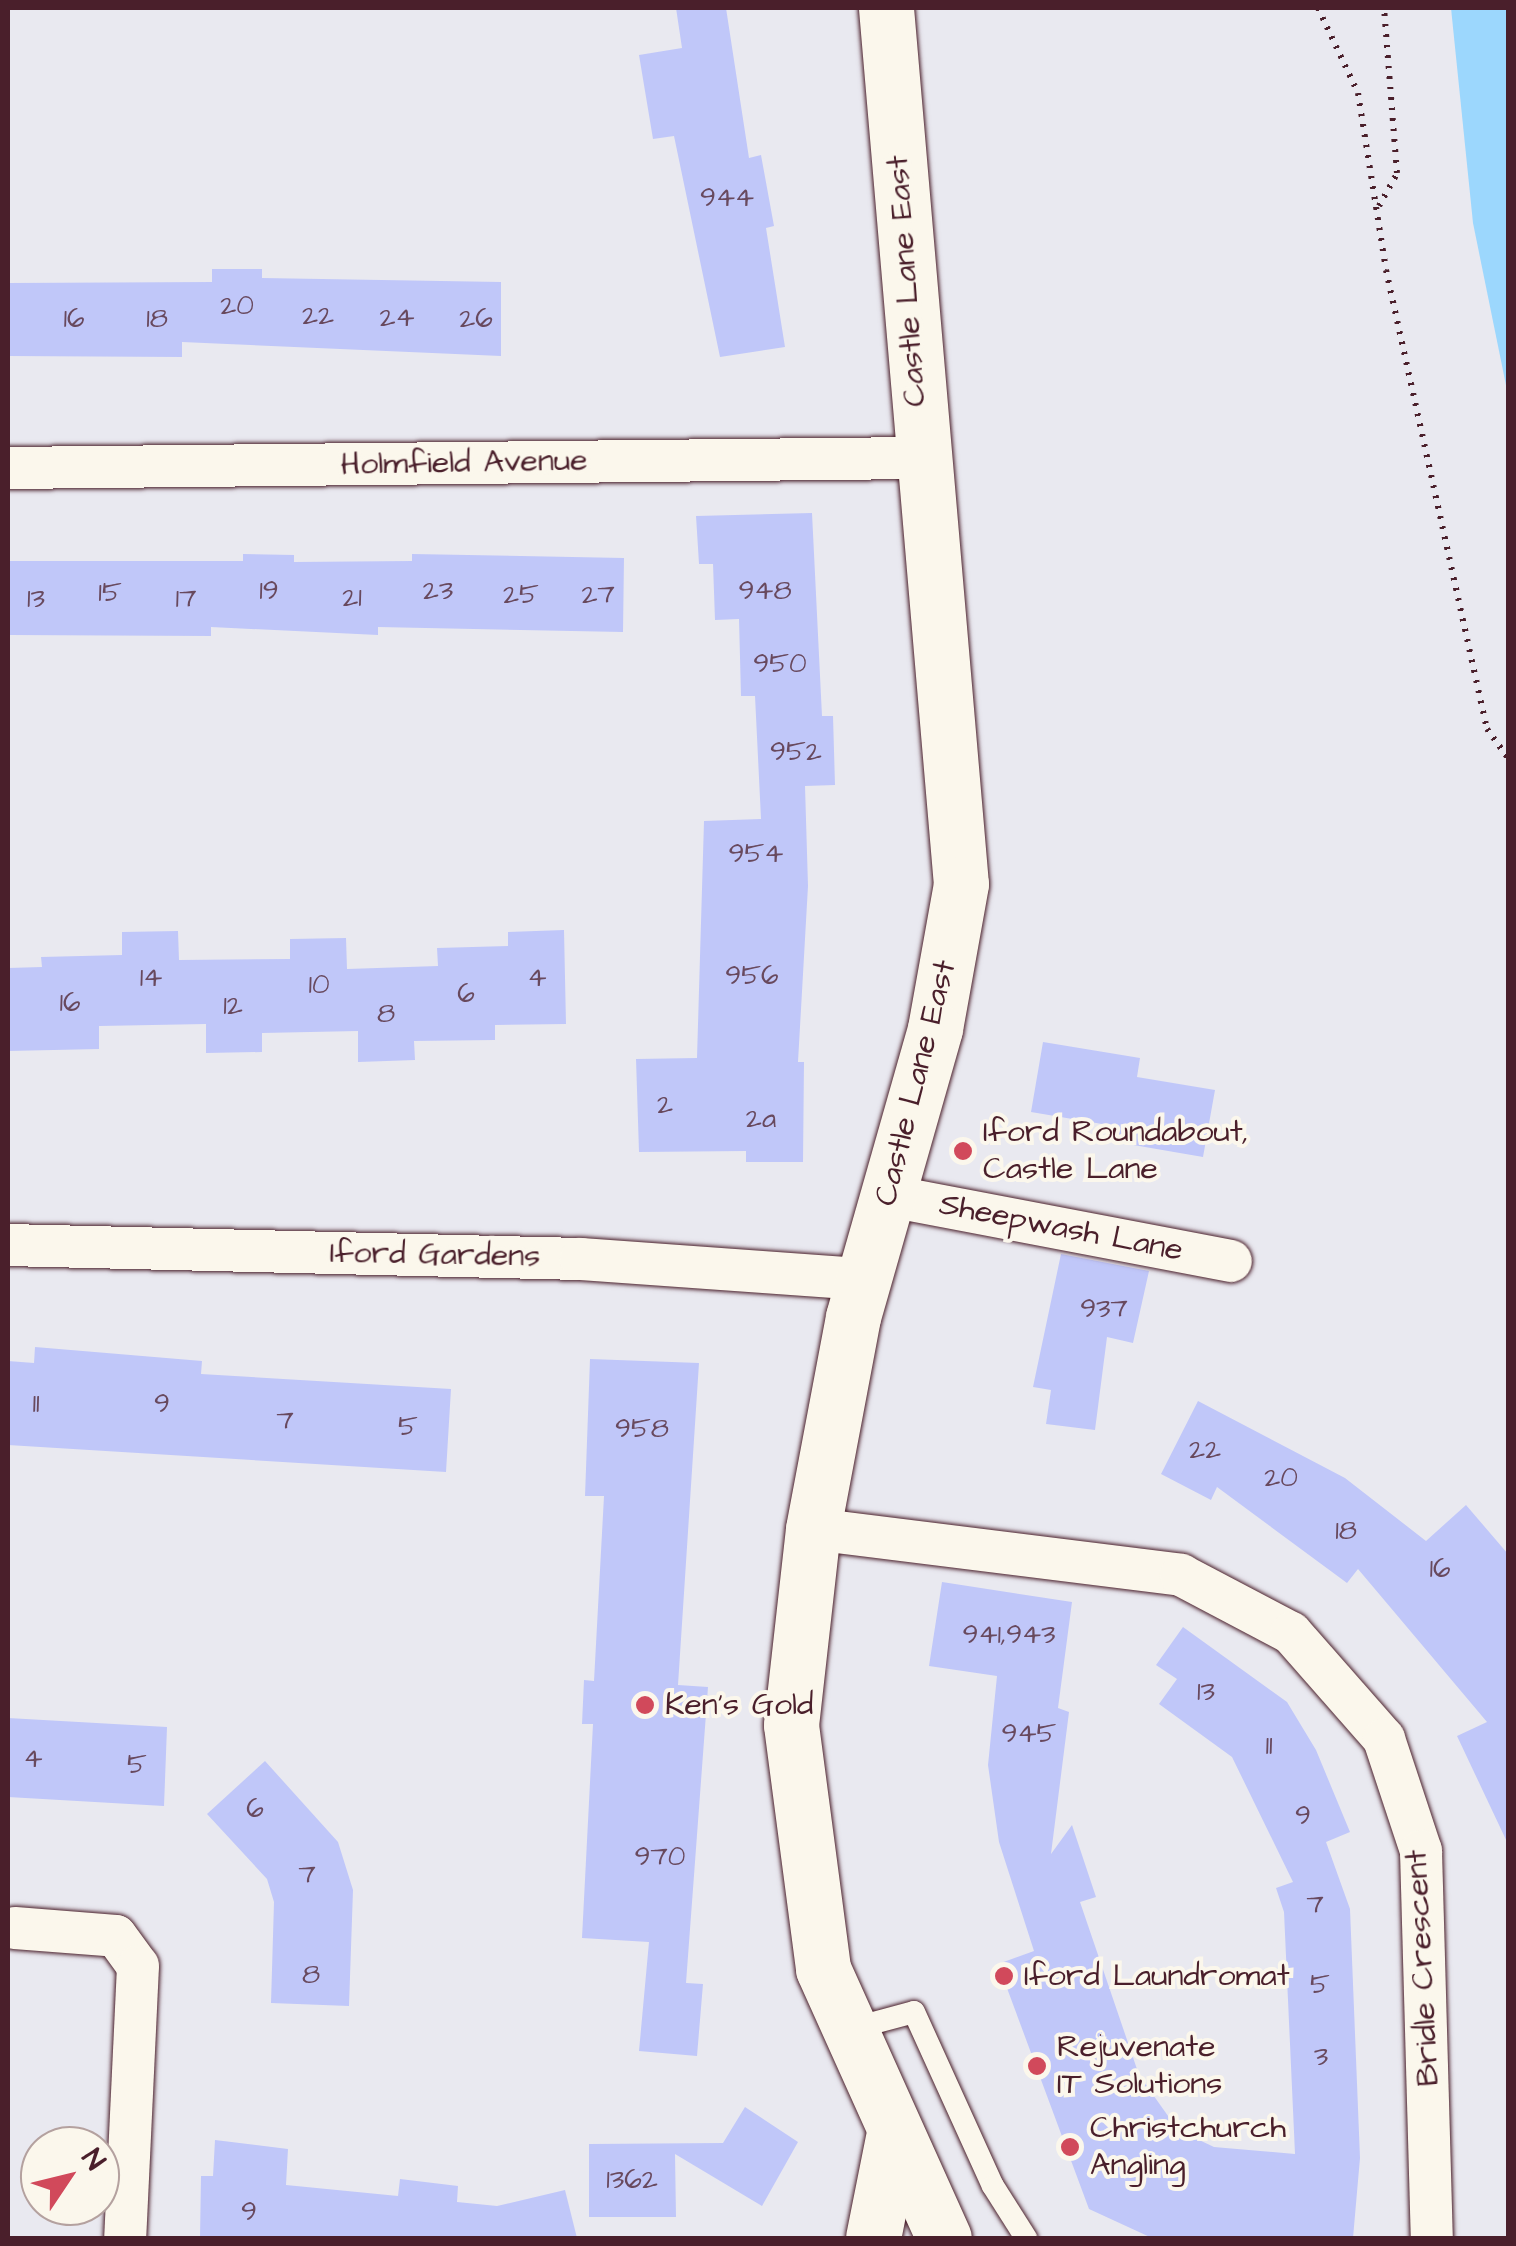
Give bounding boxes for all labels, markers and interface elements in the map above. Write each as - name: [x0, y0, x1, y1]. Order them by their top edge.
- street label: Castle Lane East: [879, 154, 935, 408]
- house number: 944: [700, 181, 754, 215]
- house number: 20: [220, 289, 254, 323]
- house number: 22: [302, 299, 334, 333]
- house number: 24: [379, 301, 415, 335]
- house number: 16: [63, 302, 85, 336]
- house number: 18: [146, 302, 168, 336]
- house number: 26: [459, 302, 493, 336]
- street label: Holmfield Avenue: [340, 442, 588, 484]
- house number: 19: [259, 574, 279, 608]
- house number: 23: [423, 574, 453, 608]
- house number: 948: [738, 574, 792, 608]
- house number: 15: [98, 576, 122, 610]
- house number: 25: [503, 578, 539, 612]
- house number: 27: [581, 578, 615, 612]
- house number: 21: [342, 581, 362, 615]
- house number: 13: [27, 582, 45, 616]
- house number: 17: [176, 582, 196, 616]
- house number: 950: [753, 647, 807, 681]
- house number: 952: [770, 735, 822, 769]
- house number: 954: [729, 837, 783, 871]
- street label: Castle Lane East: [867, 956, 965, 1210]
- house number: 956: [725, 959, 779, 993]
- house number: 14: [140, 961, 162, 995]
- house number: 4: [527, 961, 547, 995]
- house number: 10: [308, 968, 330, 1002]
- house number: 6: [457, 977, 475, 1011]
- house number: 16: [59, 986, 81, 1020]
- house number: 12: [223, 989, 243, 1023]
- house number: 8: [377, 997, 395, 1031]
- house number: 2: [657, 1088, 673, 1122]
- house number: 2a: [746, 1102, 776, 1136]
- place label: Iford Roundabout, Castle Lane: [983, 1114, 1248, 1189]
- marker: Iford Roundabout, Castle Lane: [952, 1140, 974, 1162]
- street label: Sheepwash Lane: [936, 1186, 1186, 1270]
- street label: Iford Gardens: [329, 1234, 541, 1276]
- house number: 937: [1080, 1292, 1128, 1326]
- house number: 11: [32, 1387, 40, 1421]
- house number: 9: [154, 1387, 170, 1421]
- house number: 7: [276, 1404, 294, 1438]
- house number: 5: [398, 1410, 418, 1444]
- house number: 958: [615, 1412, 669, 1446]
- house number: 22: [1189, 1433, 1221, 1467]
- house number: 20: [1264, 1461, 1298, 1495]
- house number: 18: [1335, 1514, 1357, 1548]
- house number: 16: [1429, 1552, 1451, 1586]
- house number: 941,943: [963, 1618, 1055, 1652]
- house number: 13: [1197, 1675, 1215, 1709]
- place label: Ken's Gold: [665, 1686, 813, 1724]
- marker: Ken's Gold: [634, 1694, 656, 1716]
- house number: 945: [1002, 1717, 1056, 1751]
- house number: 11: [1265, 1729, 1273, 1763]
- house number: 4: [23, 1742, 43, 1776]
- house number: 5: [127, 1748, 147, 1782]
- house number: 6: [246, 1792, 264, 1826]
- house number: 9: [1295, 1799, 1311, 1833]
- house number: 970: [635, 1840, 685, 1874]
- street label: Bridle Crescent: [1398, 1849, 1448, 2087]
- house number: 7: [298, 1858, 316, 1892]
- house number: 7: [1306, 1888, 1324, 1922]
- place label: Iford Laundromat: [1024, 1957, 1290, 1995]
- house number: 8: [302, 1958, 320, 1992]
- marker: Iford Laundromat: [993, 1965, 1015, 1987]
- house number: 5: [1310, 1968, 1330, 2002]
- place label: Rejuvenate IT Solutions: [1057, 2029, 1222, 2104]
- house number: 3: [1314, 2040, 1328, 2074]
- marker: Rejuvenate IT Solutions: [1026, 2055, 1048, 2077]
- place label: Christchurch Angling: [1090, 2110, 1286, 2185]
- north arrow: [20, 2126, 120, 2226]
- marker: Christchurch Angling: [1059, 2136, 1081, 2158]
- text: N: [72, 2141, 114, 2178]
- house number: 1362: [606, 2163, 658, 2197]
- house number: 9: [241, 2195, 257, 2229]

